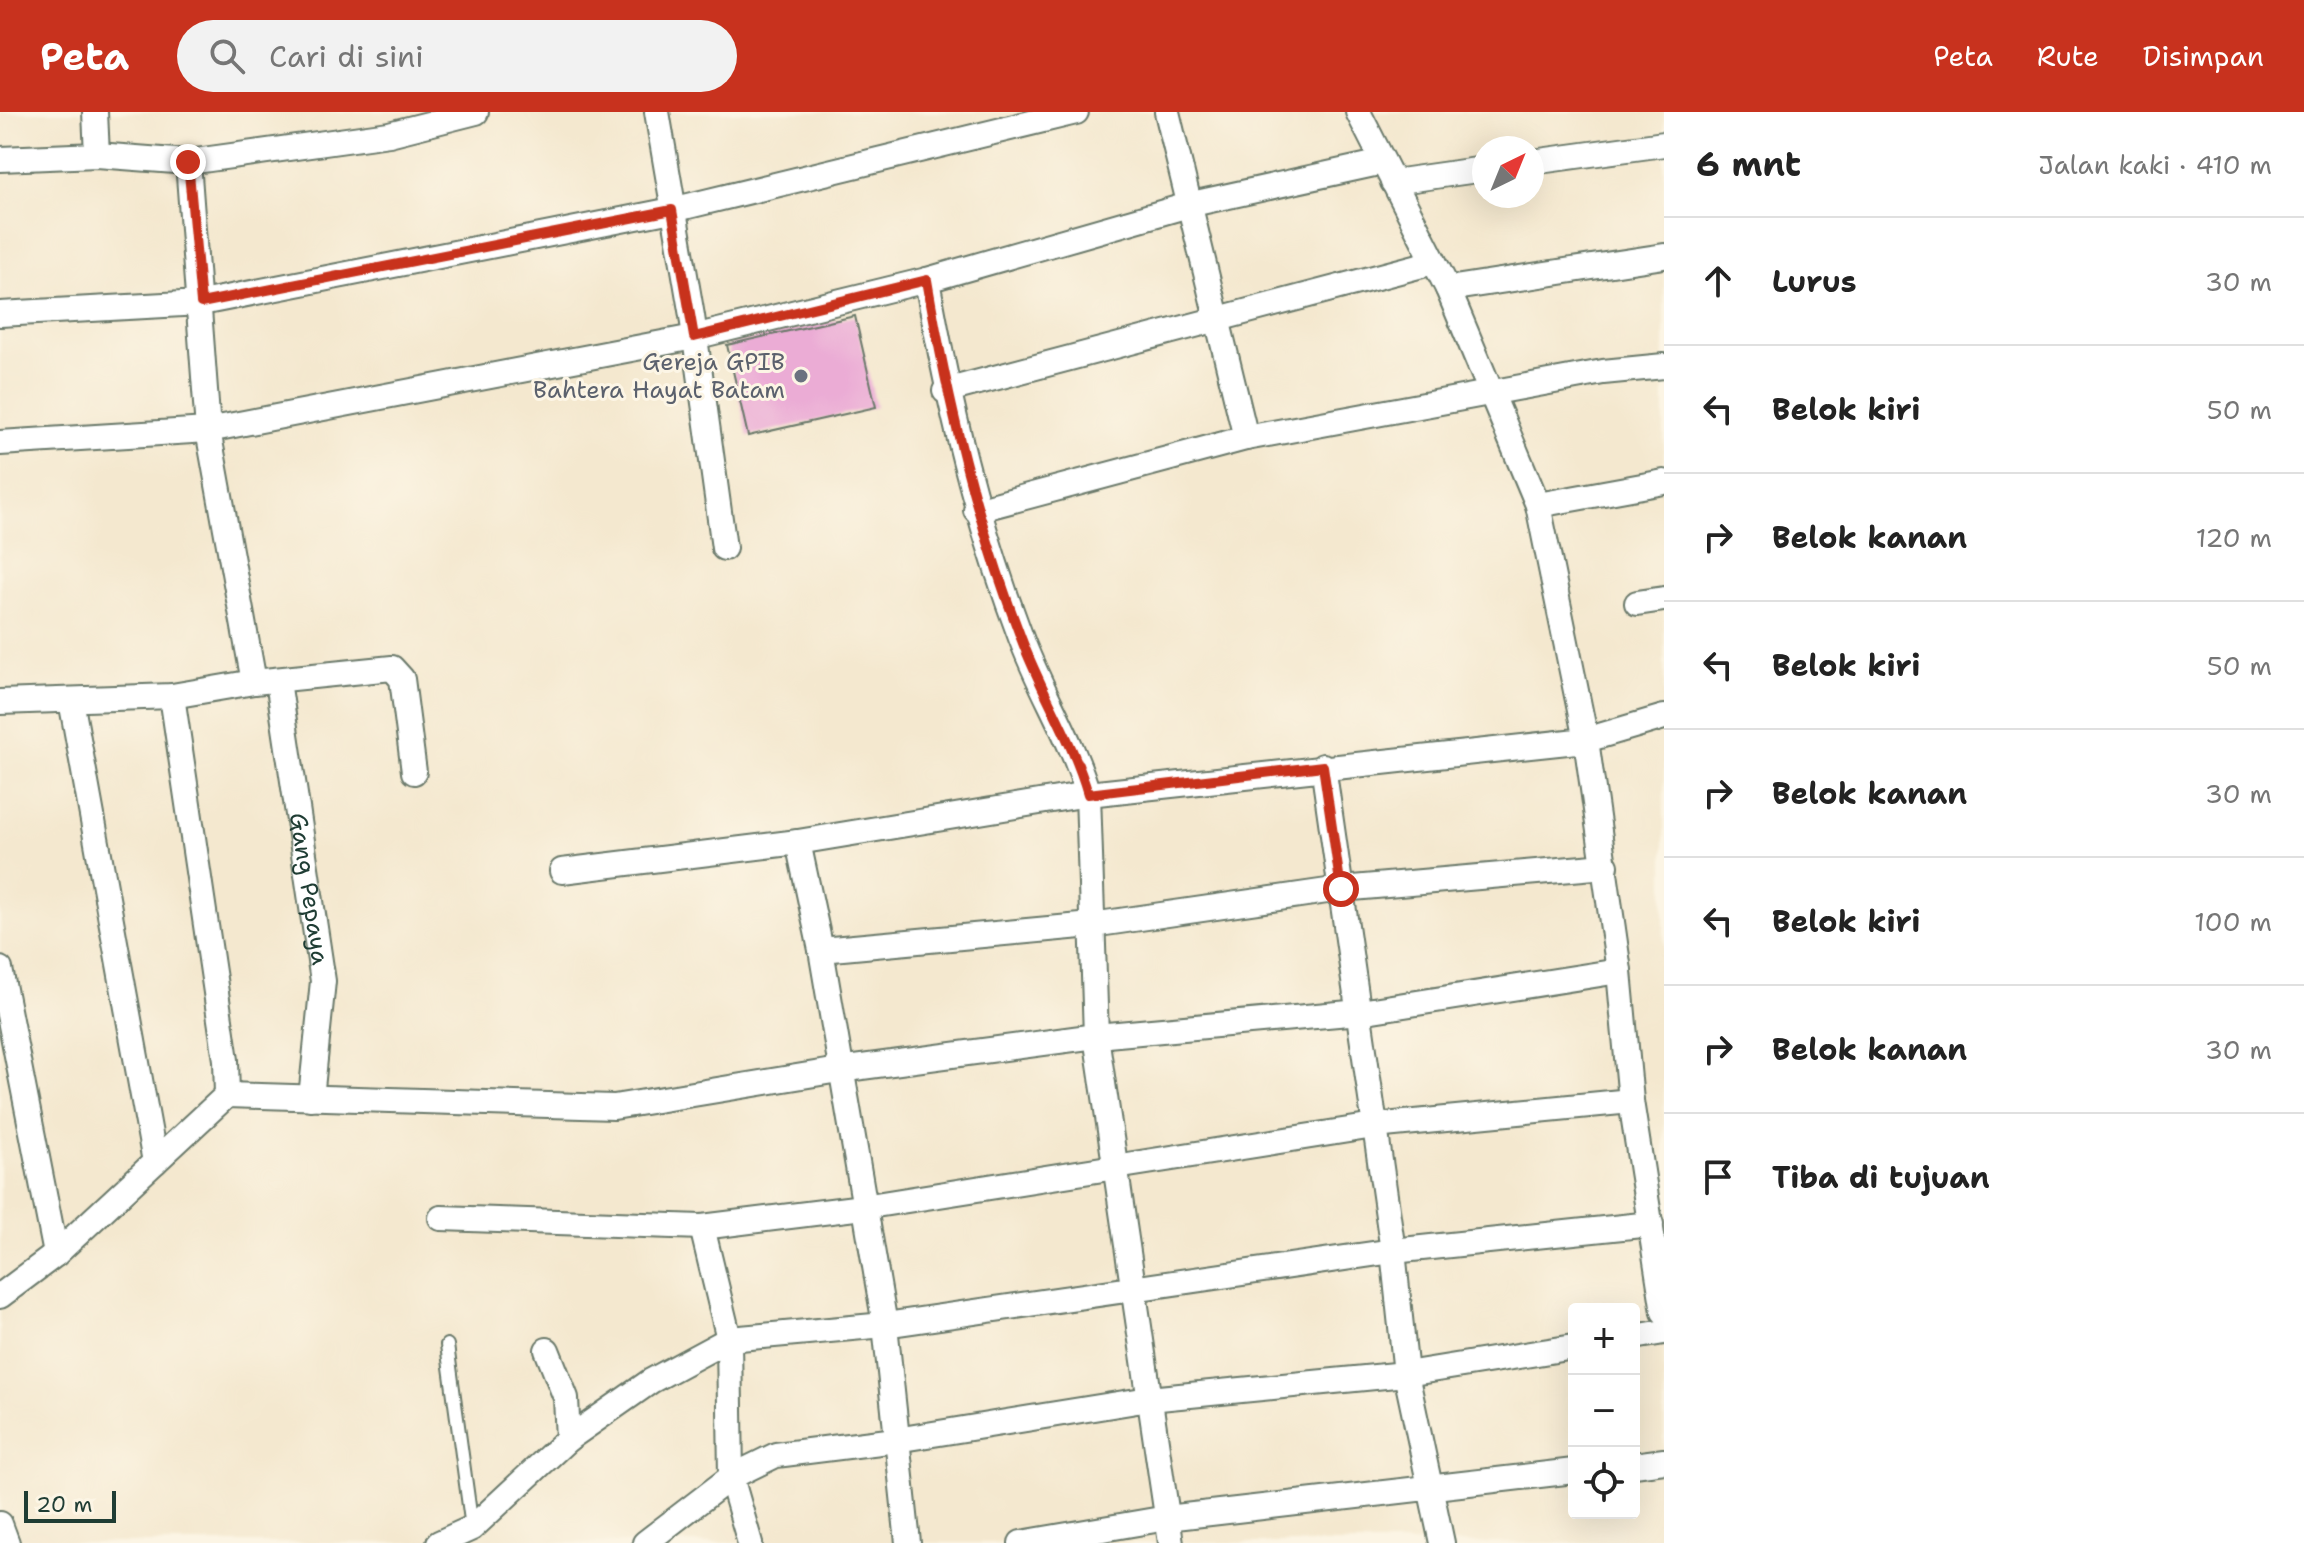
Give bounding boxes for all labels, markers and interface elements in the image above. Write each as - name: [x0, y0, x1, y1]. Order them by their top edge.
- search box: [177, 20, 737, 92]
- text: Peta: [40, 31, 129, 82]
- icon: search: [205, 34, 249, 78]
- text: Cari di sini: [269, 36, 424, 77]
- text: Peta: [1933, 37, 1993, 75]
- text: Rute: [2037, 37, 2099, 75]
- text: Disimpan: [2143, 37, 2264, 75]
- north arrow: [1472, 136, 1544, 208]
- text: 6 mnt: [1696, 141, 1801, 187]
- route end: [170, 144, 206, 180]
- text: Jalan kaki · 410 m: [2038, 147, 2272, 182]
- icon: ahead: [1696, 259, 1740, 303]
- text: Lurus: [1772, 261, 1857, 302]
- text: 30 m: [2205, 264, 2272, 299]
- place label: Gereja GPIB Bahtera Hayat Batam: [533, 346, 785, 406]
- marker: Gereja GPIB Bahtera Hayat Batam: [792, 367, 810, 385]
- icon: left: [1696, 387, 1740, 431]
- text: Belok kiri: [1772, 389, 1920, 430]
- text: 50 m: [2207, 392, 2272, 427]
- icon: right: [1696, 515, 1740, 559]
- text: Belok kanan: [1772, 517, 1967, 558]
- text: 120 m: [2196, 520, 2272, 555]
- icon: left: [1696, 643, 1740, 687]
- text: Belok kiri: [1772, 645, 1920, 686]
- text: 50 m: [2207, 648, 2272, 683]
- icon: right: [1696, 771, 1740, 815]
- text: Belok kanan: [1772, 773, 1967, 814]
- text: 30 m: [2205, 776, 2272, 811]
- street label: Gang Pepaya: [282, 810, 336, 967]
- route start: [1323, 871, 1359, 907]
- icon: left: [1696, 899, 1740, 943]
- text: Belok kiri: [1772, 901, 1920, 942]
- text: 100 m: [2194, 904, 2272, 939]
- icon: right: [1696, 1027, 1740, 1071]
- text: Belok kanan: [1772, 1029, 1967, 1070]
- text: 30 m: [2205, 1032, 2272, 1067]
- icon: arrive: [1696, 1155, 1740, 1199]
- text: Tiba di tujuan: [1772, 1157, 1990, 1198]
- map controls: [1568, 1303, 1640, 1519]
- button: +: [1568, 1303, 1640, 1375]
- button: −: [1568, 1375, 1640, 1447]
- button: locate: [1568, 1447, 1640, 1519]
- scale bar: [24, 1487, 116, 1523]
- text: 20 m: [36, 1490, 93, 1519]

